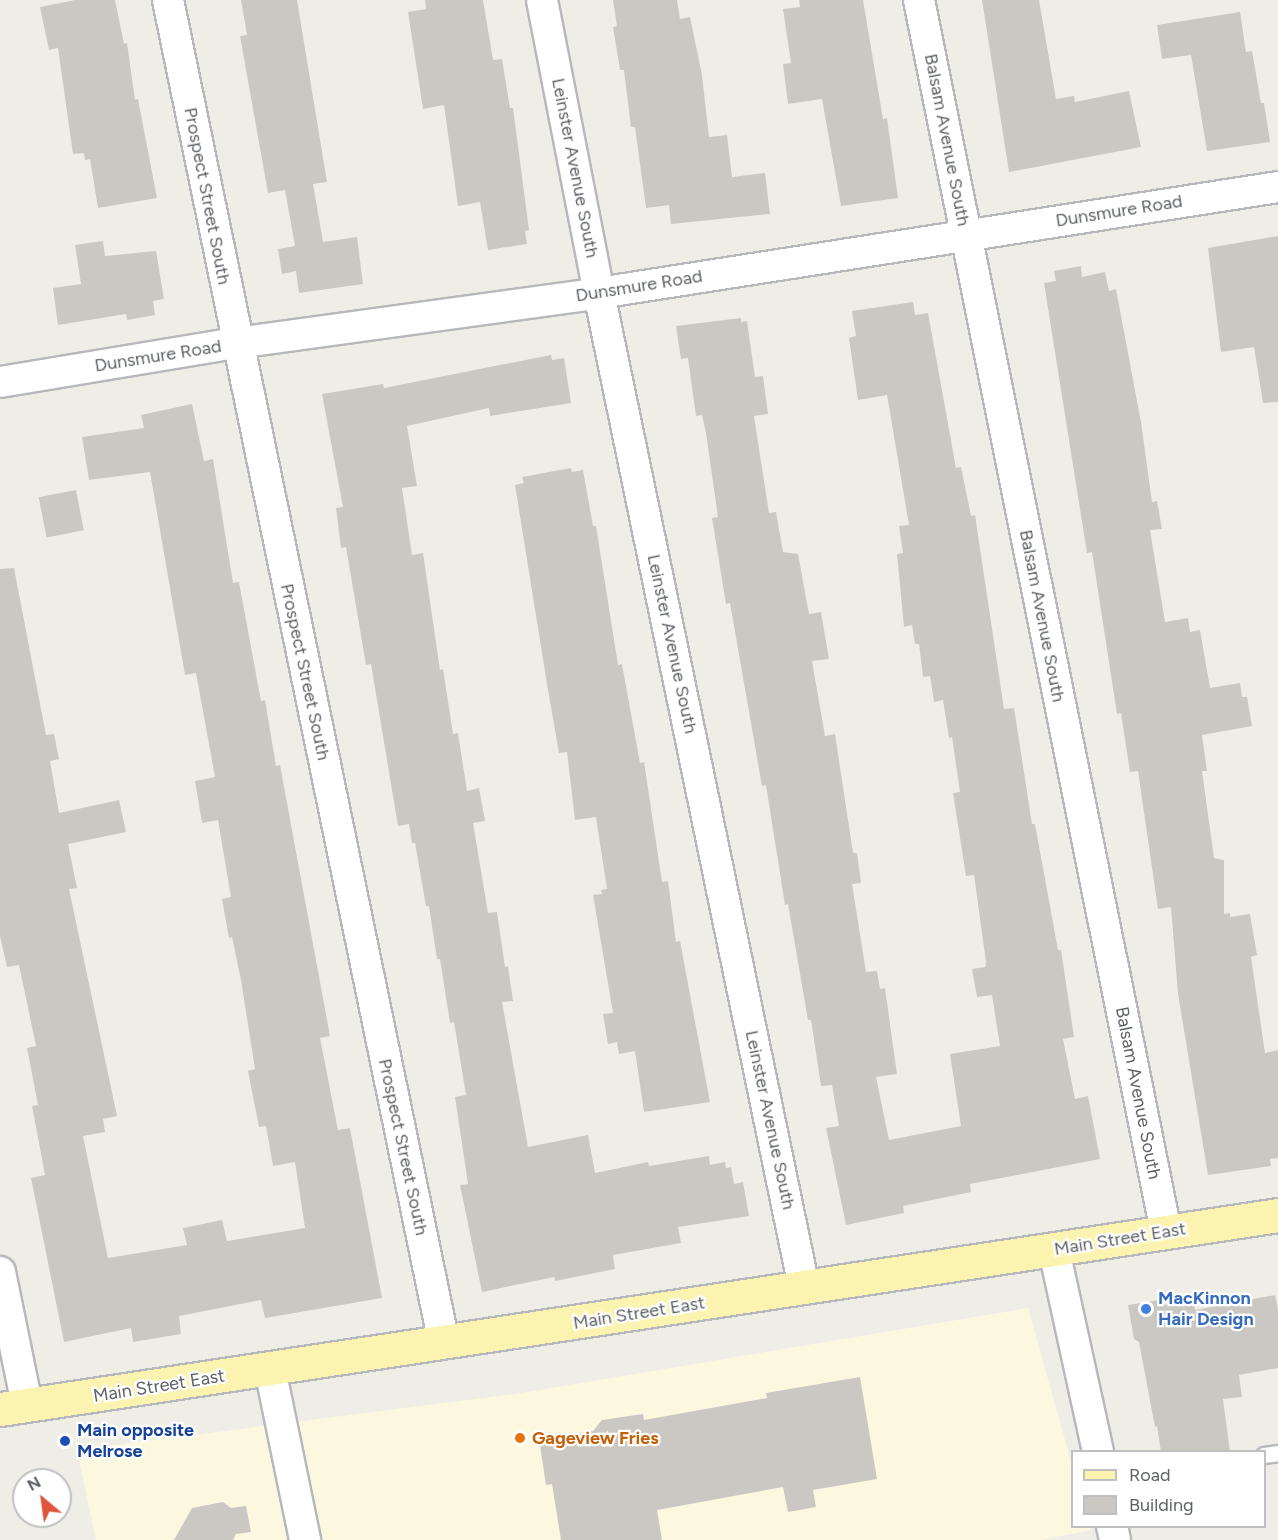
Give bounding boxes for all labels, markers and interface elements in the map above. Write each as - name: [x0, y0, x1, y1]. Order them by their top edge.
- street label: Balsam Avenue South: [920, 52, 974, 228]
- street label: Leinster Avenue South: [547, 76, 603, 260]
- street label: Prospect Street South: [179, 106, 235, 286]
- street label: Dunsmure Road: [1054, 190, 1184, 232]
- street label: Dunsmure Road: [574, 265, 704, 307]
- street label: Dunsmure Road: [93, 335, 223, 377]
- street label: Balsam Avenue South: [1015, 528, 1069, 704]
- street label: Leinster Avenue South: [642, 552, 702, 736]
- street label: Prospect Street South: [276, 582, 334, 762]
- street label: Balsam Avenue South: [1111, 1005, 1165, 1181]
- street label: Leinster Avenue South: [740, 1028, 800, 1212]
- street label: Prospect Street South: [374, 1057, 432, 1237]
- street label: Main Street East: [1053, 1218, 1187, 1260]
- place label: MacKinnon Hair Design: [1158, 1288, 1254, 1330]
- street label: Main Street East: [572, 1292, 706, 1334]
- marker: MacKinnon Hair Design: [1139, 1302, 1153, 1316]
- street label: Main Street East: [92, 1365, 226, 1407]
- place label: Main opposite Melrose: [77, 1420, 194, 1462]
- place label: Gageview Fries: [532, 1427, 659, 1449]
- marker: Gageview Fries: [513, 1431, 527, 1445]
- marker: Main opposite Melrose: [58, 1434, 72, 1448]
- legend: [1071, 1450, 1266, 1528]
- text: Road: [1129, 1464, 1170, 1486]
- north arrow: [12, 1468, 72, 1528]
- text: N: [24, 1472, 44, 1495]
- text: Building: [1129, 1494, 1194, 1516]

